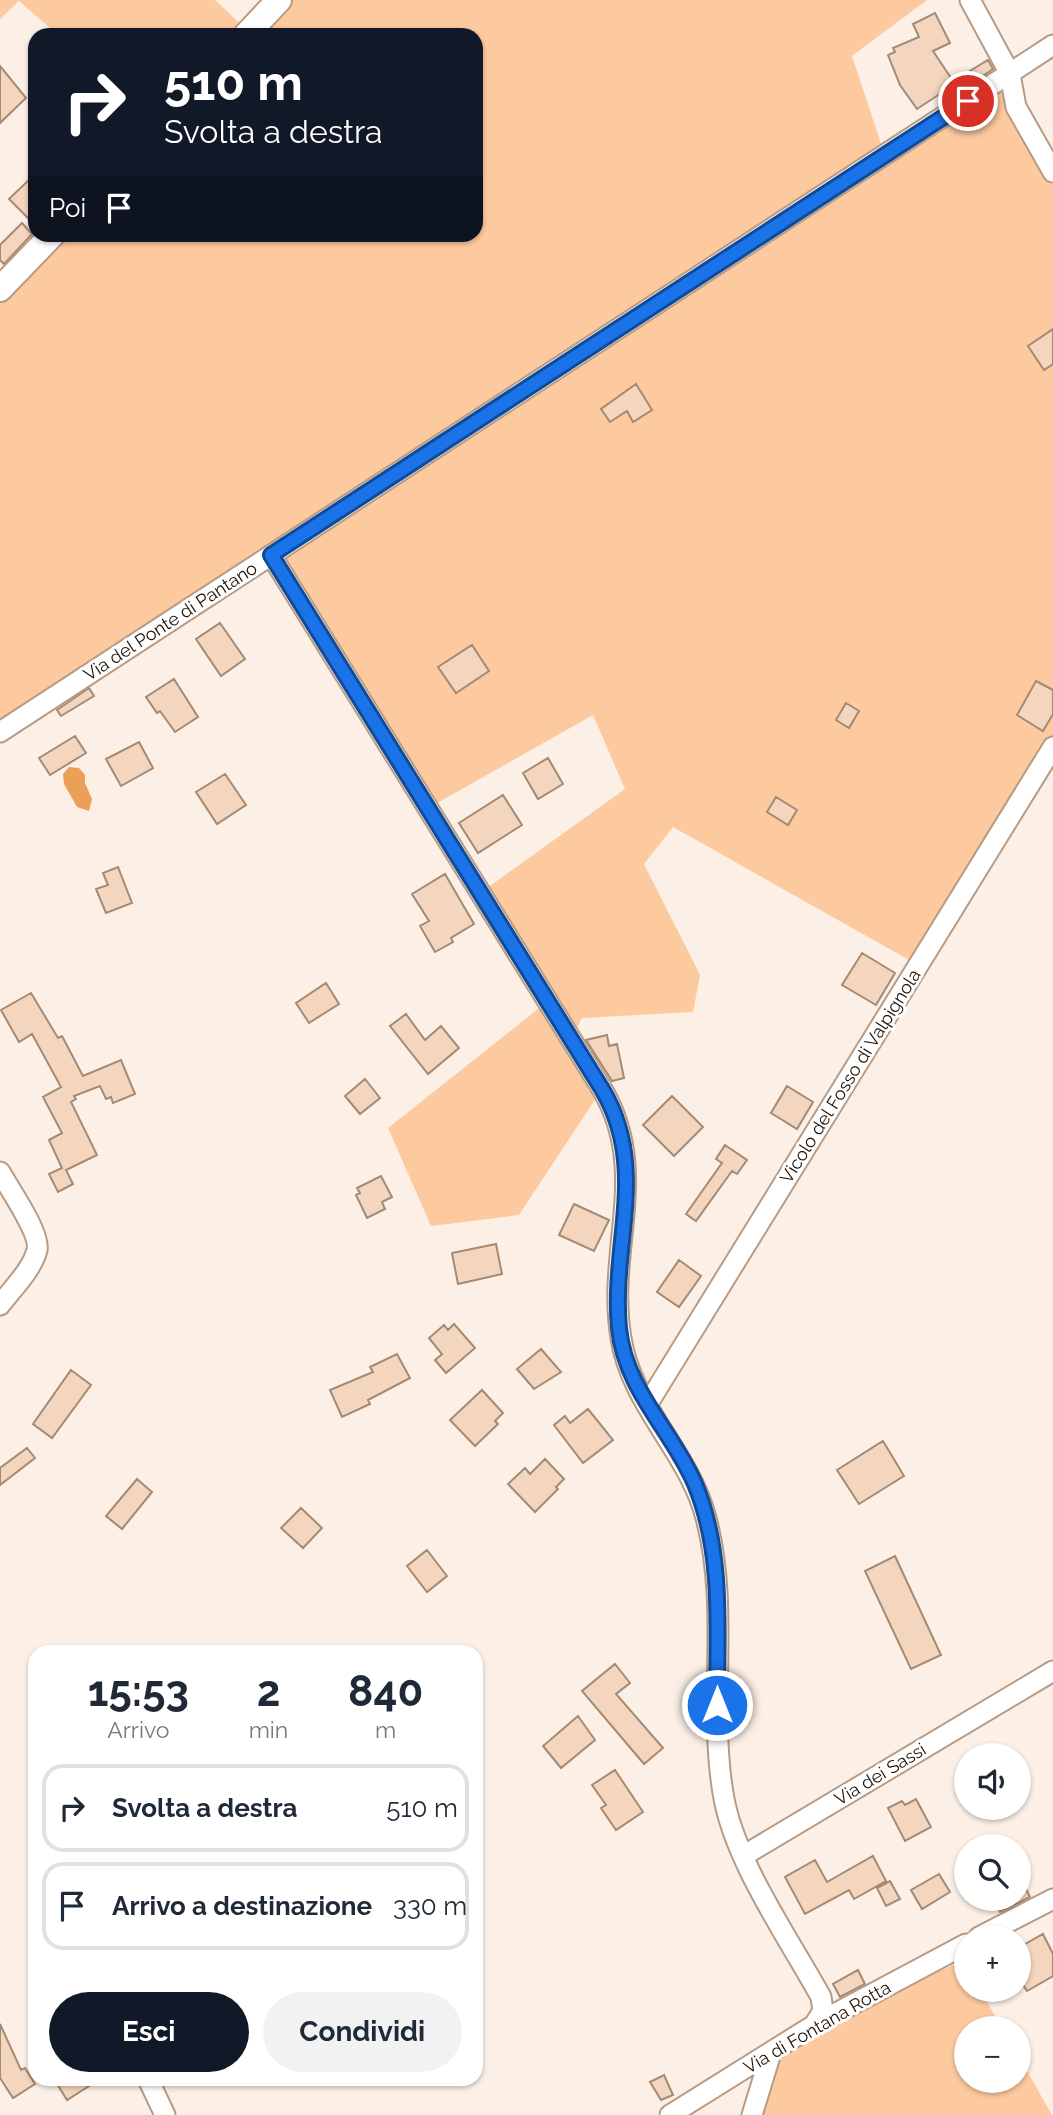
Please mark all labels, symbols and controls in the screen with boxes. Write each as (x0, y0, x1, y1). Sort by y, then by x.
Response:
text: 510 m (164, 54, 303, 111)
icon: right (49, 56, 140, 147)
pin (938, 71, 998, 131)
icon: arrive (949, 82, 987, 120)
text: Svolta a destra (164, 113, 383, 150)
icon: arrive (100, 189, 138, 227)
text: Poi (49, 193, 86, 223)
street label: Via del Ponte di Pantano (79, 557, 261, 685)
street label: Vicolo del Fosso di Valpignola (775, 965, 925, 1187)
text: 15:53 (88, 1667, 189, 1716)
text: 2 (257, 1667, 280, 1716)
text: 840 (348, 1667, 423, 1716)
position arrow (680, 1668, 754, 1742)
text: Arrivo (107, 1716, 169, 1743)
text: min (249, 1716, 288, 1743)
text: m (375, 1716, 396, 1743)
street label: Via dei Sassi (831, 1739, 929, 1809)
map controls (954, 1743, 1031, 2093)
button: sound (954, 1743, 1031, 1820)
icon: right (53, 1789, 91, 1827)
text: Svolta a destra (112, 1793, 298, 1823)
text: 510 m (386, 1793, 458, 1823)
button: search (954, 1834, 1031, 1911)
icon: arrive (53, 1887, 91, 1925)
text: Arrivo a destinazione (112, 1891, 372, 1921)
text: 330 m (393, 1891, 467, 1921)
button: + (954, 1925, 1031, 2002)
street label: Via di Fontana Rotta (740, 1976, 894, 2078)
button: Esci (49, 1992, 249, 2072)
button: Condividi (263, 1992, 462, 2072)
button: − (954, 2016, 1031, 2093)

